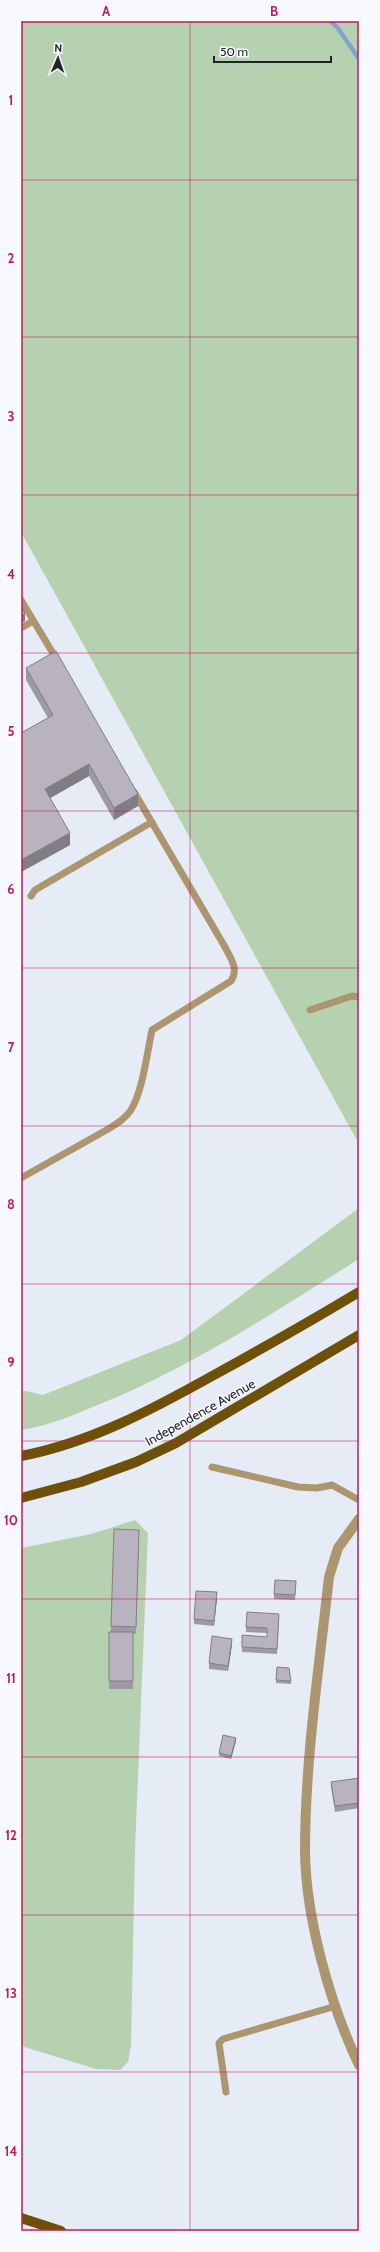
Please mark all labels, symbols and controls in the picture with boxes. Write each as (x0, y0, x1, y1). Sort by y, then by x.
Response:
text: A (102, 3, 111, 19)
text: B (270, 3, 278, 19)
north arrow (38, 38, 78, 78)
scale bar (214, 38, 331, 64)
text: N (54, 41, 62, 55)
text: 50 m (220, 44, 248, 59)
text: 1 (9, 92, 13, 108)
text: 2 (8, 250, 15, 266)
text: 3 (7, 408, 15, 424)
text: 4 (7, 566, 15, 582)
text: 5 (8, 723, 15, 739)
text: 6 (7, 881, 15, 897)
text: 7 (8, 1039, 15, 1055)
text: 8 (7, 1196, 15, 1212)
text: 9 (7, 1354, 15, 1370)
street label: Independence Avenue (142, 1375, 258, 1449)
text: 10 (4, 1512, 18, 1528)
text: 11 (6, 1670, 16, 1686)
text: 12 (5, 1827, 17, 1843)
text: 13 (5, 1985, 17, 2001)
text: 14 (5, 2143, 17, 2159)

